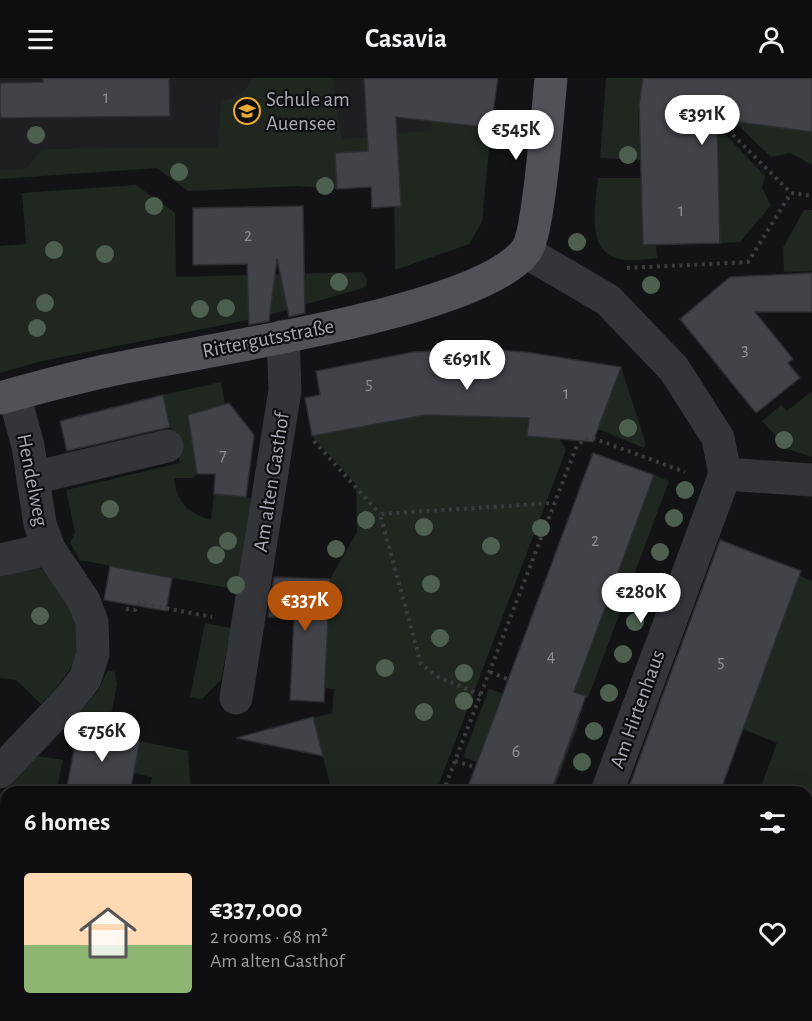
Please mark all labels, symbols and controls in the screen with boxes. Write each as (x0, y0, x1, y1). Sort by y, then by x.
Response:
icon: menu (24, 23, 57, 56)
icon: person (755, 23, 788, 56)
text: Casavia (365, 25, 447, 52)
house number: 1 (103, 89, 109, 107)
place label: Schule am Auensee (266, 89, 350, 134)
pin: €391K (660, 95, 744, 146)
school or university icon: Schule am Auensee (232, 96, 262, 126)
text: €391K (679, 104, 725, 124)
pin: €545K (474, 110, 558, 161)
text: €545K (492, 119, 540, 139)
house number: 1 (678, 202, 684, 220)
house number: 2 (244, 227, 252, 245)
street label: Rittergutsstraße (200, 315, 336, 362)
pin: €691K (425, 340, 509, 391)
house number: 3 (741, 341, 749, 359)
text: €691K (443, 349, 491, 369)
house number: 5 (365, 375, 373, 393)
house number: 1 (563, 385, 569, 403)
street label: Am alten Gasthof (250, 409, 293, 553)
street label: Hendelweg (13, 432, 52, 529)
house number: 7 (219, 447, 227, 465)
house number: 2 (591, 532, 599, 550)
pin: €280K (599, 573, 683, 624)
pin: €337K (263, 581, 347, 632)
text: €280K (616, 582, 666, 602)
text: €337K (282, 590, 328, 610)
street label: Am Hirtenhaus (606, 647, 669, 771)
house number: 4 (547, 648, 556, 666)
house number: 5 (717, 653, 725, 671)
pin: €756K (60, 712, 144, 763)
text: €756K (78, 721, 126, 741)
house number: 6 (512, 743, 520, 761)
icon: filters (756, 806, 789, 839)
text: 6 homes (24, 809, 110, 835)
text: €337,000 (210, 896, 302, 922)
icon: home (72, 897, 144, 969)
icon: heart (756, 917, 789, 950)
text: 2 rooms · 68 m² (210, 927, 328, 947)
text: Am alten Gasthof (210, 951, 344, 971)

